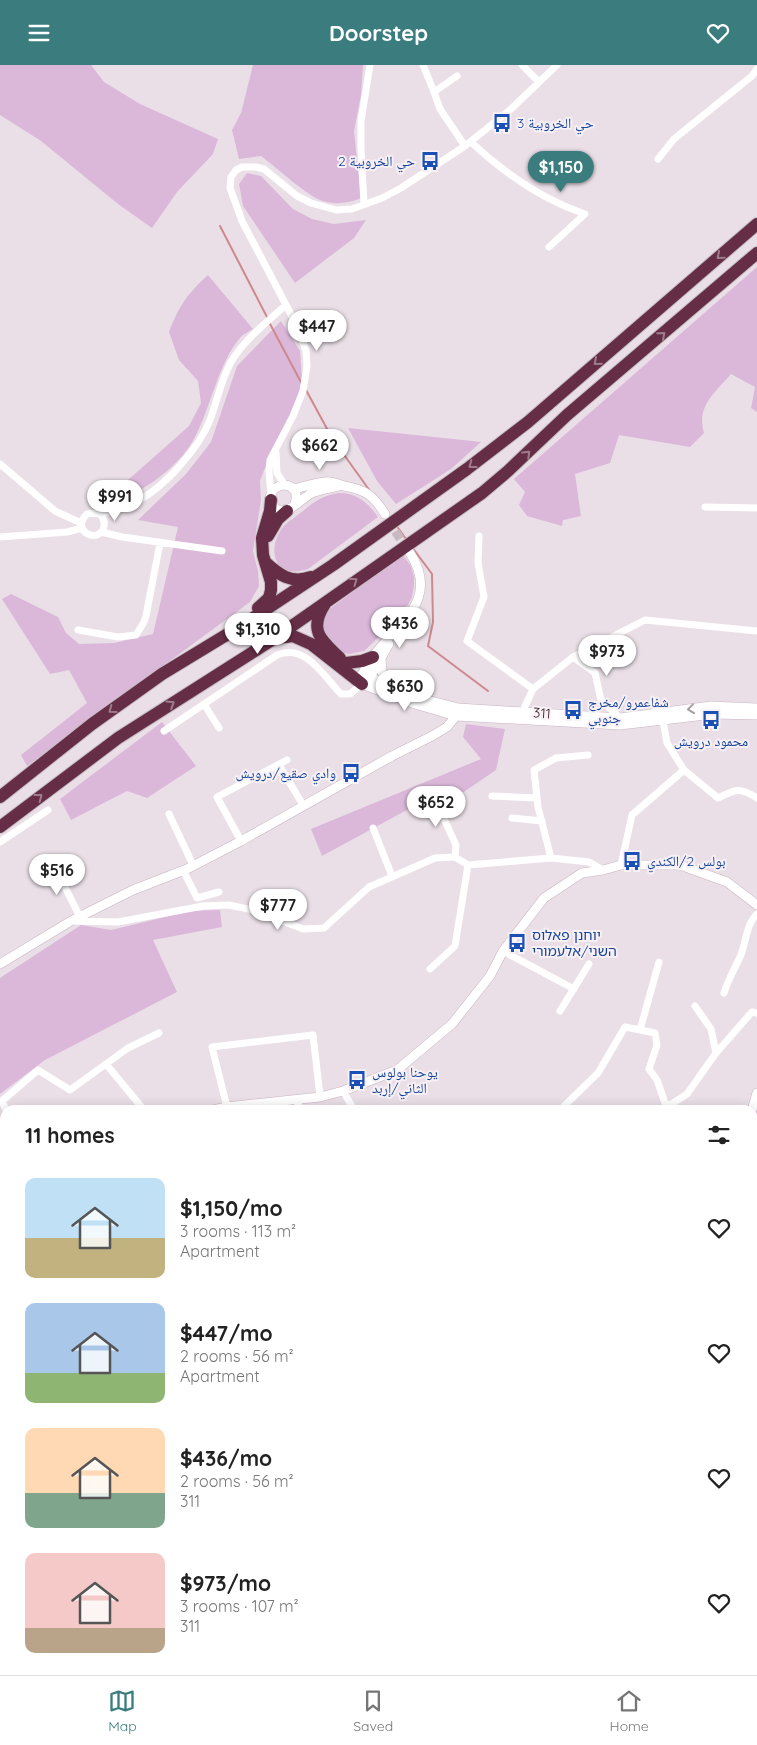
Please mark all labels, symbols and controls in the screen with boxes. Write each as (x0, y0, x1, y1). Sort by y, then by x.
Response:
icon: menu (25, 19, 53, 47)
text: Doorstep (329, 19, 428, 47)
icon: heart (704, 19, 732, 47)
bus stop icon: حي الخروبية 3 (491, 112, 513, 134)
place label: حي الخروبية 3 (517, 114, 594, 135)
bus stop icon: حي الخروبية 2 (419, 150, 441, 172)
pin: $1,150 (520, 151, 602, 193)
place label: حي الخروبية 2 (338, 152, 415, 173)
text: $1,150 (539, 157, 583, 177)
one-way arrow (717, 250, 726, 259)
pin: $447 (287, 309, 347, 352)
text: $447 (299, 316, 335, 336)
one-way arrow (656, 332, 665, 340)
one-way arrow (594, 357, 603, 366)
pin: $662 (290, 429, 350, 471)
text: $662 (302, 435, 338, 455)
one-way arrow (522, 451, 531, 460)
one-way arrow (469, 460, 478, 468)
pin: $991 (85, 479, 145, 522)
text: $991 (98, 486, 132, 506)
one-way arrow (348, 578, 358, 587)
pin: $436 (370, 607, 430, 649)
pin: $1,310 (217, 613, 299, 655)
text: $436 (382, 613, 418, 633)
text: $1,310 (236, 619, 280, 639)
pin: $973 (577, 635, 637, 677)
text: $973 (589, 641, 625, 661)
pin: $630 (375, 669, 435, 712)
text: $630 (387, 676, 423, 696)
place label: شفاعمرو/مخرج جنوبي (588, 693, 669, 730)
bus stop icon: شفاعمرو/مخرج جنوبي (562, 699, 584, 721)
one-way arrow (166, 700, 175, 710)
street label: 311 (533, 703, 551, 723)
one-way arrow (687, 703, 695, 714)
one-way arrow (108, 704, 118, 713)
bus stop icon: محمود درويش (700, 709, 722, 731)
place label: محمود درويش (674, 732, 748, 750)
bus stop icon: وادي صقيع/درويش (340, 762, 362, 784)
place label: وادي صقيع/درويش (236, 764, 336, 785)
pin: $652 (406, 785, 466, 828)
text: $652 (418, 792, 454, 812)
one-way arrow (33, 795, 42, 803)
bus stop icon: بولس 2/الكندي (621, 850, 643, 872)
place label: بولس 2/الكندي (647, 852, 726, 873)
pin: $516 (27, 853, 87, 896)
text: $516 (40, 860, 74, 880)
pin: $777 (248, 889, 308, 931)
text: $777 (260, 895, 296, 915)
place label: יוחנן פאלוס השני/אלעמורי (532, 926, 617, 960)
bus stop icon: יוחנן פאלוס השני/אלעמורי (506, 932, 528, 954)
place label: يوحنا بولوس الثاني/إربد (372, 1063, 438, 1100)
bus stop icon: يوحنا بولوس الثاني/إربد (346, 1069, 368, 1091)
icon: filters (705, 1121, 733, 1149)
text: 11 homes (25, 1122, 115, 1148)
text: $1,150/mo (180, 1195, 283, 1221)
icon: home (65, 1198, 125, 1258)
icon: heart (705, 1214, 733, 1242)
text: 3 rooms · 113 m² (180, 1221, 296, 1241)
text: Apartment (180, 1241, 260, 1261)
text: $447/mo (180, 1320, 273, 1346)
icon: home (65, 1323, 125, 1383)
icon: heart (705, 1339, 733, 1367)
text: 2 rooms · 56 m² (180, 1346, 294, 1366)
text: Apartment (180, 1366, 260, 1386)
text: $436/mo (180, 1445, 272, 1471)
icon: home (65, 1448, 125, 1508)
icon: heart (705, 1464, 733, 1492)
text: 2 rooms · 56 m² (180, 1471, 294, 1491)
text: 311 (180, 1491, 200, 1511)
text: $973/mo (180, 1570, 271, 1596)
icon: home (65, 1573, 125, 1633)
icon: heart (705, 1589, 733, 1617)
text: 3 rooms · 107 m² (180, 1596, 299, 1616)
text: 311 (180, 1616, 200, 1636)
tab: Map (108, 1687, 137, 1735)
tab: Saved (353, 1687, 393, 1735)
tab: Home (610, 1687, 649, 1735)

